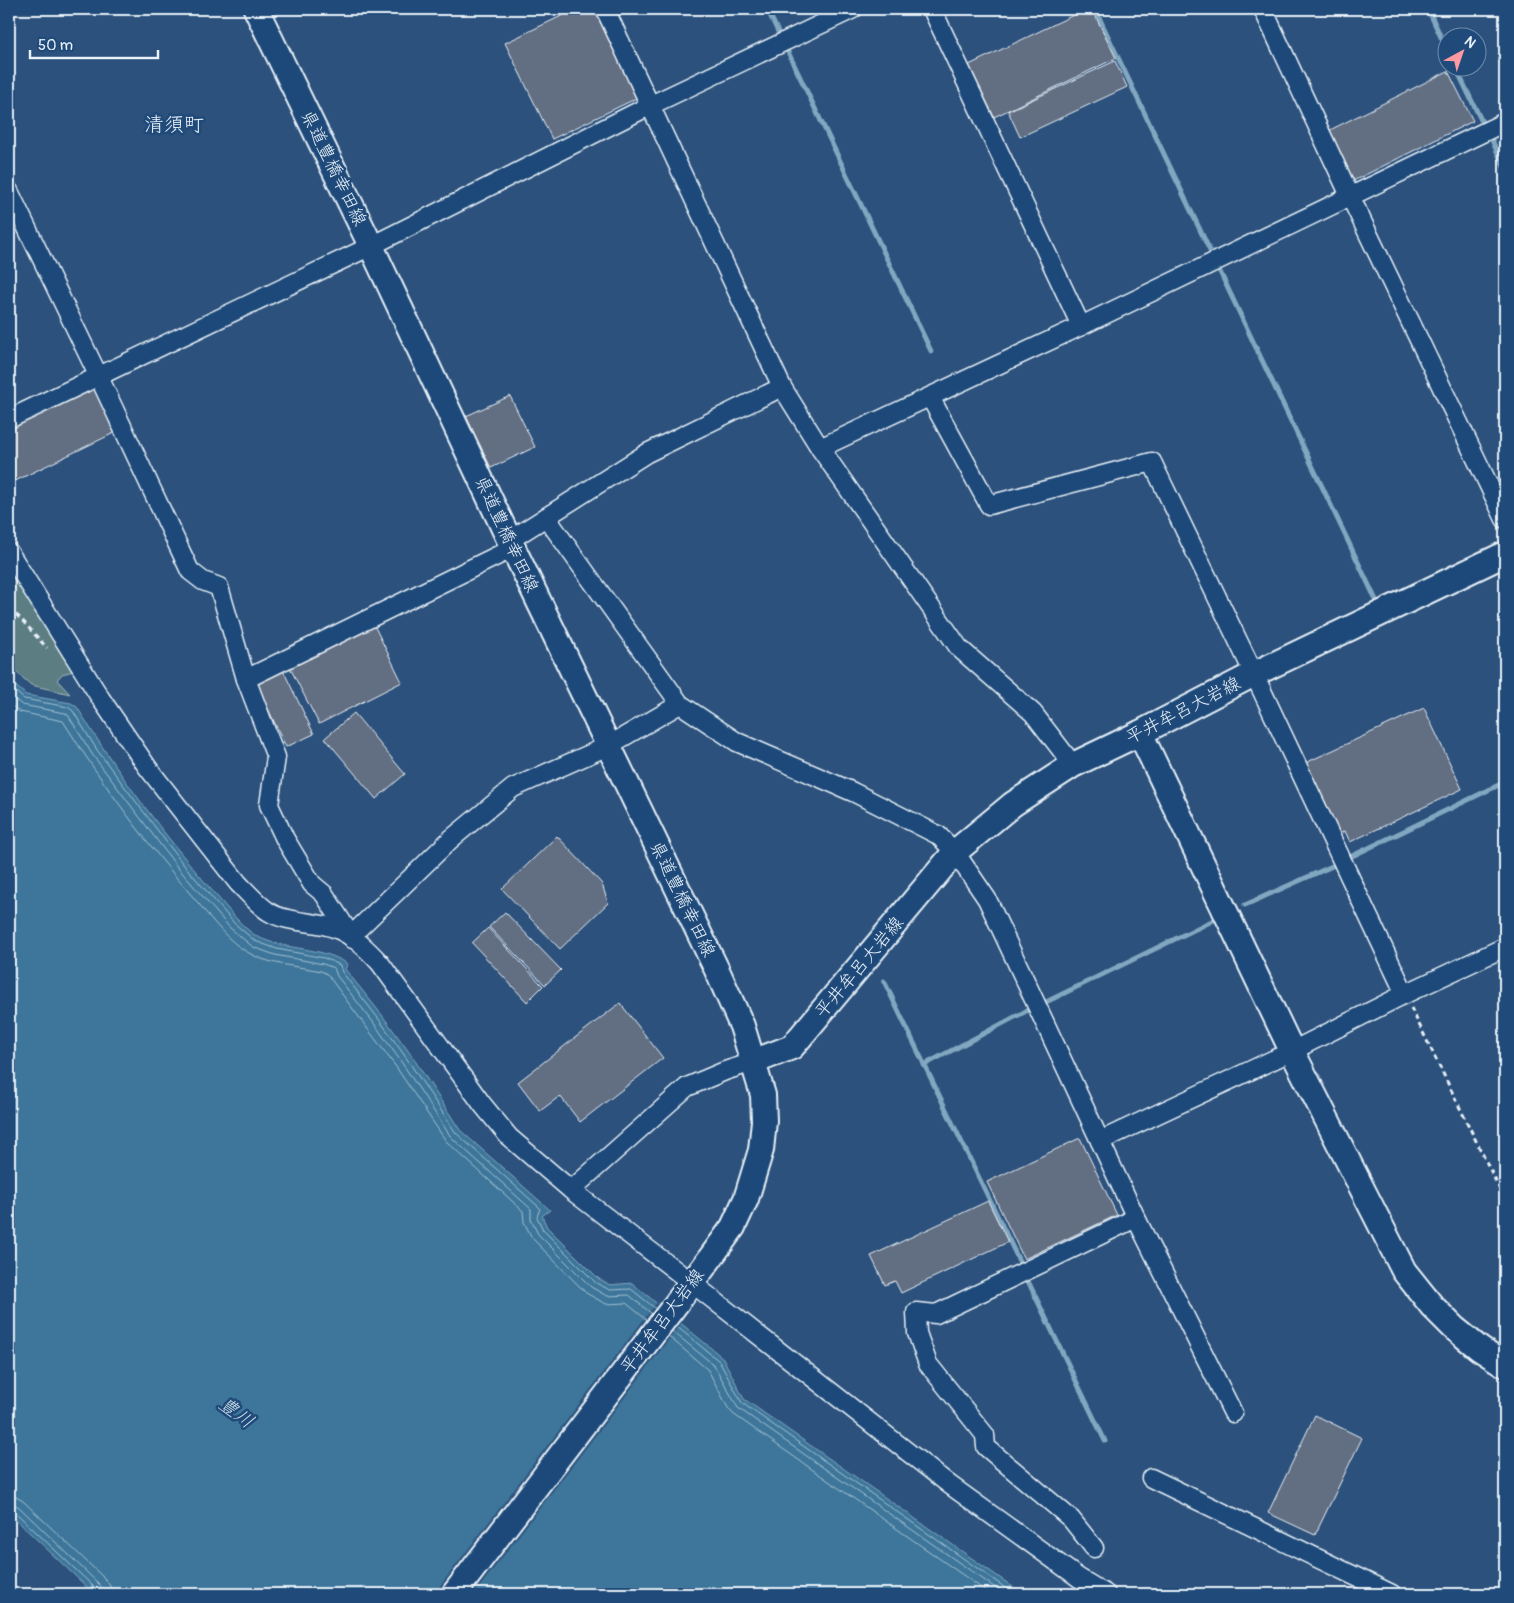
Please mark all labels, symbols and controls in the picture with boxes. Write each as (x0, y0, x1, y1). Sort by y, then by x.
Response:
scale bar (30, 28, 158, 60)
north arrow (1436, 28, 1486, 78)
text: N (1461, 33, 1479, 52)
text: 50 m (38, 36, 73, 55)
street label: 県道豊橋幸田線 (296, 107, 372, 230)
district label: 清須町 (144, 112, 204, 137)
street label: 県道豊橋幸田線 (469, 472, 544, 596)
street label: 平井牟呂大岩線 (1122, 672, 1245, 749)
street label: 県道豊橋幸田線 (645, 838, 721, 961)
street label: 平井牟呂大岩線 (810, 912, 909, 1023)
street label: 平井牟呂大岩線 (615, 1264, 709, 1379)
water label: 豊川 (214, 1392, 259, 1434)

